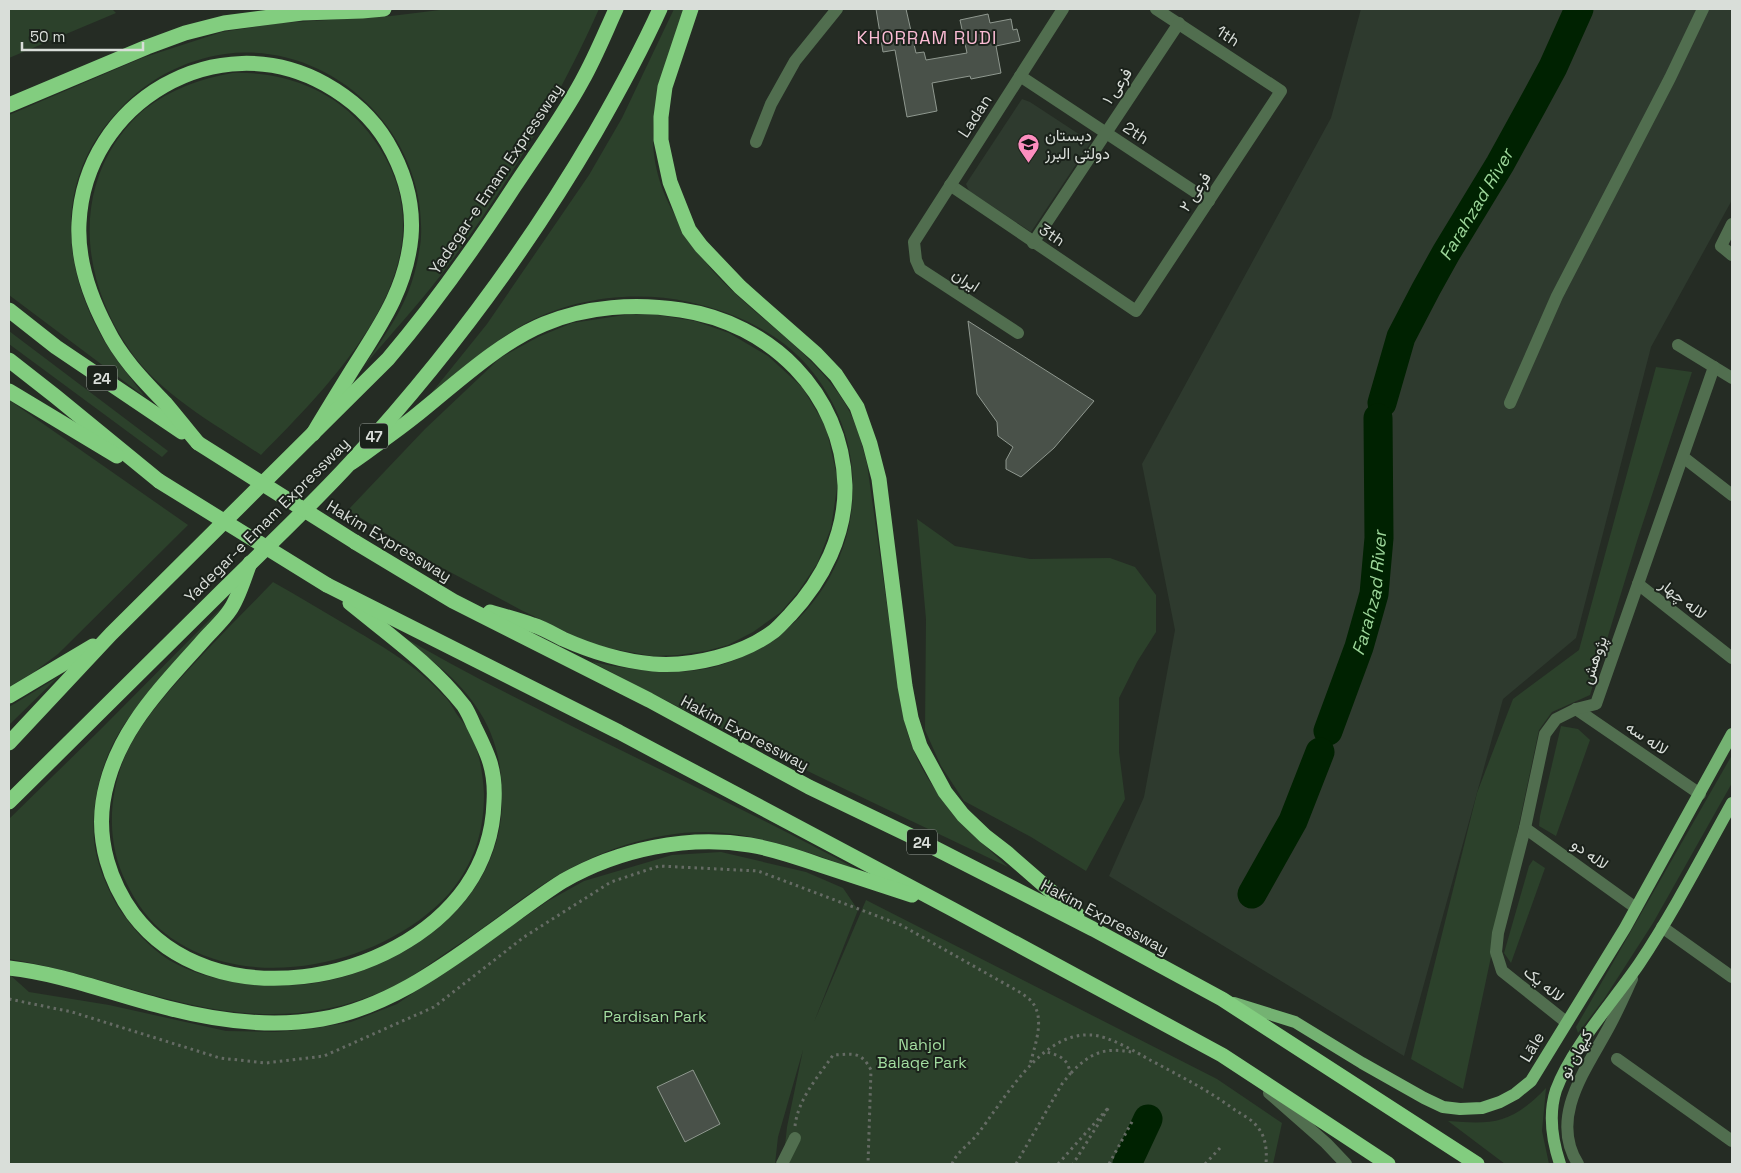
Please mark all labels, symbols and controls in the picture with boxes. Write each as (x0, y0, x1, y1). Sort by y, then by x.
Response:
scale bar (22, 20, 144, 52)
street label: 1th (1212, 21, 1244, 51)
district label: KHORRAM RUDI (857, 26, 997, 49)
text: 50 m (30, 27, 65, 46)
street label: فرعی ۱ (1097, 64, 1137, 108)
street label: Yadegar-e Emam Expressway (424, 80, 568, 278)
street label: Ladan (953, 91, 997, 141)
street label: 2th (1119, 117, 1153, 149)
place label: دبستان دولتی البرز (1044, 125, 1110, 164)
school or university icon: دبستان دولتی البرز (1017, 132, 1041, 163)
water label: Farahzad River (1433, 143, 1519, 264)
street label: فرعی ۲ (1174, 168, 1216, 216)
street label: 3th (1035, 219, 1069, 251)
street label: ایران (948, 263, 984, 297)
road number: 24 (87, 366, 117, 390)
road number: 47 (360, 424, 388, 448)
street label: Yadegar-e Emam Expressway (180, 433, 354, 607)
street label: Hakim Expressway (323, 495, 455, 587)
water label: Farahzad River (1346, 528, 1391, 658)
street label: لاله چهار (1654, 573, 1711, 625)
street label: پژوهش (1576, 633, 1613, 687)
street label: Hakim Expressway (677, 690, 813, 776)
street label: لاله سه (1622, 716, 1672, 760)
road number: 24 (907, 830, 937, 854)
street label: لاله دو (1567, 833, 1613, 875)
street label: Hakim Expressway (1037, 874, 1173, 960)
street label: لاله یک (1519, 961, 1569, 1007)
park label: Pardisan Park (603, 1006, 707, 1027)
street label: کیهان نو (1554, 1026, 1598, 1082)
street label: Lāle (1515, 1028, 1549, 1066)
park label: Nahjol Balaqe Park (877, 1034, 967, 1073)

